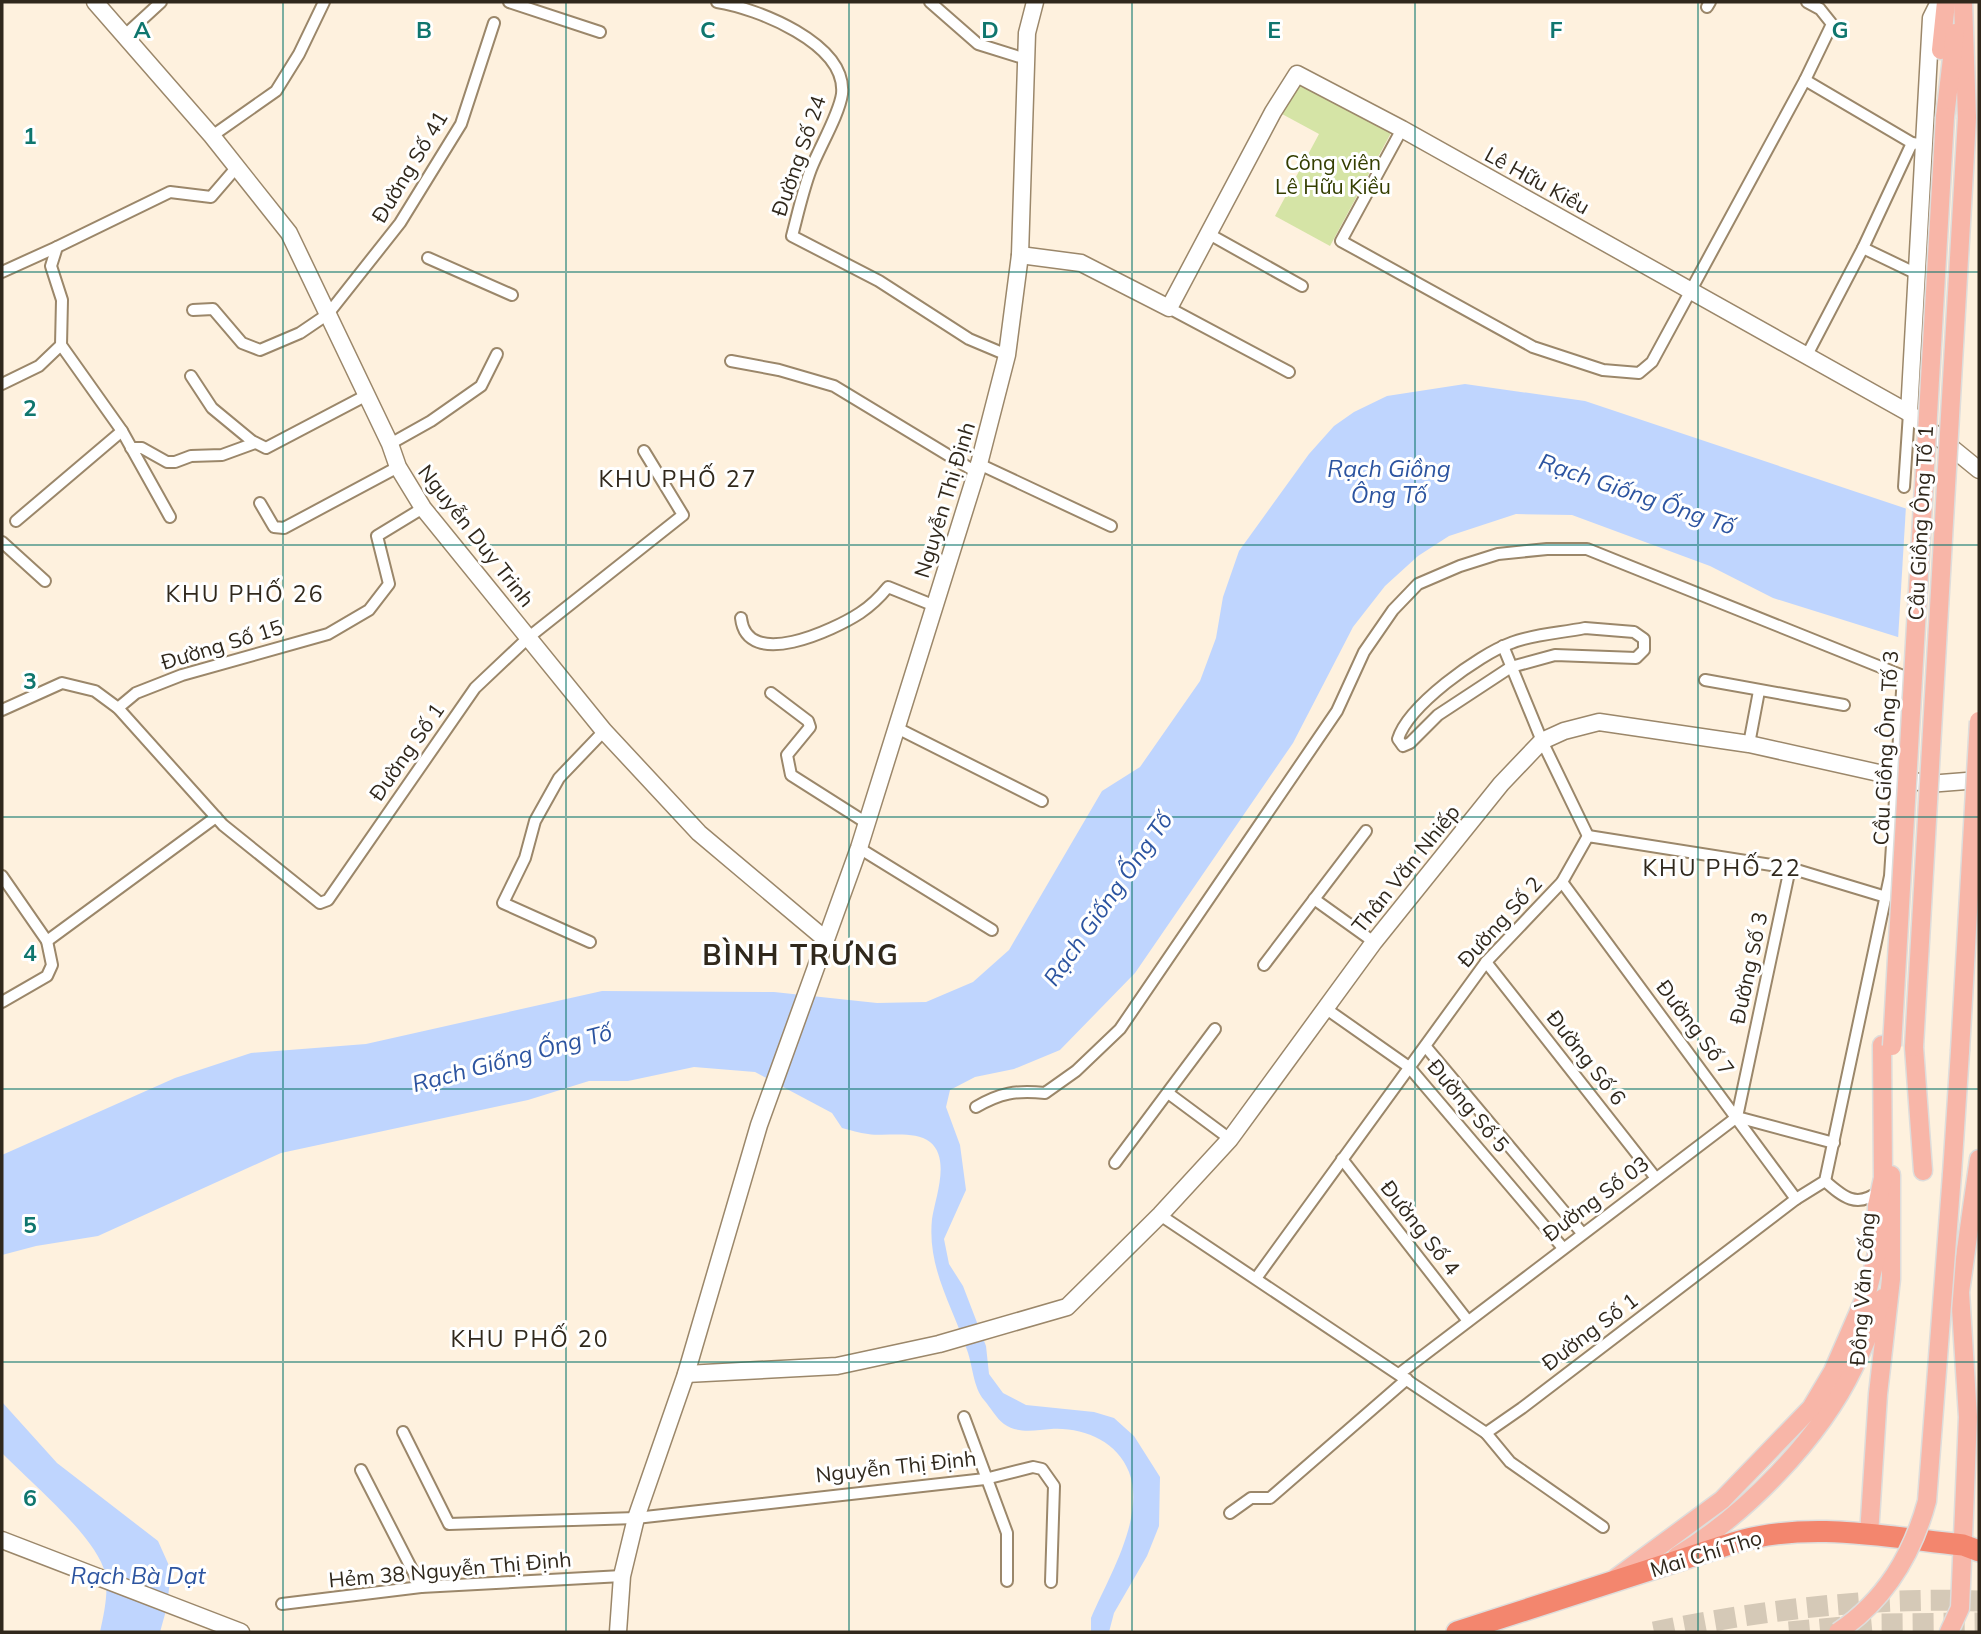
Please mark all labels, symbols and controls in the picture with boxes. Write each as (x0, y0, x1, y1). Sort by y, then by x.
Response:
text: A (133, 15, 151, 44)
text: B (416, 15, 432, 44)
text: C (700, 15, 716, 44)
text: D (981, 15, 999, 44)
text: E (1267, 15, 1281, 44)
text: F (1549, 15, 1563, 44)
text: G (1831, 15, 1849, 44)
street label: Đường Số 24 (765, 91, 831, 219)
street label: Đường Số 41 (366, 106, 453, 227)
text: 1 (23, 121, 37, 150)
street label: Lê Hữu Kiều (1480, 141, 1594, 220)
park label: Công viên Lê Hữu Kiều (1275, 149, 1391, 199)
text: 2 (23, 393, 37, 422)
street label: Nguyễn Thị Định (908, 419, 980, 581)
street label: Cầu Giồng Ông Tố 1 (1902, 425, 1938, 621)
water label: Rạch Giống Ống Tố (1535, 445, 1740, 541)
water label: Rạch Giồng Ông Tố (1327, 454, 1451, 509)
street label: Nguyễn Duy Trinh (413, 459, 540, 612)
district label: KHU PHỐ 27 (599, 463, 757, 493)
district label: KHU PHỐ 26 (166, 578, 324, 608)
street label: Đường Số 15 (158, 613, 286, 675)
street label: Cầu Giồng Ông Tố 3 (1867, 650, 1903, 846)
text: 3 (23, 666, 37, 695)
street label: Đường Số 1 (363, 698, 449, 805)
street label: Thân Văn Nhiếp (1346, 799, 1465, 938)
water label: Rạch Giống Ống Tố (1036, 805, 1179, 991)
district label: KHU PHỐ 22 (1643, 852, 1801, 882)
street label: Đường Số 2 (1452, 870, 1547, 972)
street label: Đường Số 3 (1724, 910, 1773, 1026)
district label: BÌNH TRƯNG (702, 937, 900, 972)
text: 4 (23, 938, 37, 967)
street label: Đường Số 7 (1651, 974, 1740, 1081)
street label: Đường Số 6 (1542, 1005, 1632, 1110)
water label: Rạch Giống Ống Tố (408, 1016, 616, 1098)
street label: Đường Số 5 (1422, 1054, 1515, 1157)
street label: Đường Số 03 (1537, 1150, 1654, 1246)
street label: Đường Số 4 (1376, 1175, 1466, 1280)
text: 5 (23, 1210, 37, 1239)
street label: Đồng Văn Cống (1844, 1211, 1880, 1367)
street label: Đường Số 1 (1536, 1287, 1643, 1376)
district label: KHU PHỐ 20 (451, 1323, 609, 1353)
street label: Nguyễn Thị Định (814, 1445, 978, 1487)
text: 6 (23, 1483, 37, 1512)
street label: Mai Chí Thọ (1647, 1524, 1765, 1582)
street label: Hẻm 38 Nguyễn Thị Định (327, 1545, 572, 1593)
water label: Rạch Bà Dạt (70, 1561, 206, 1590)

